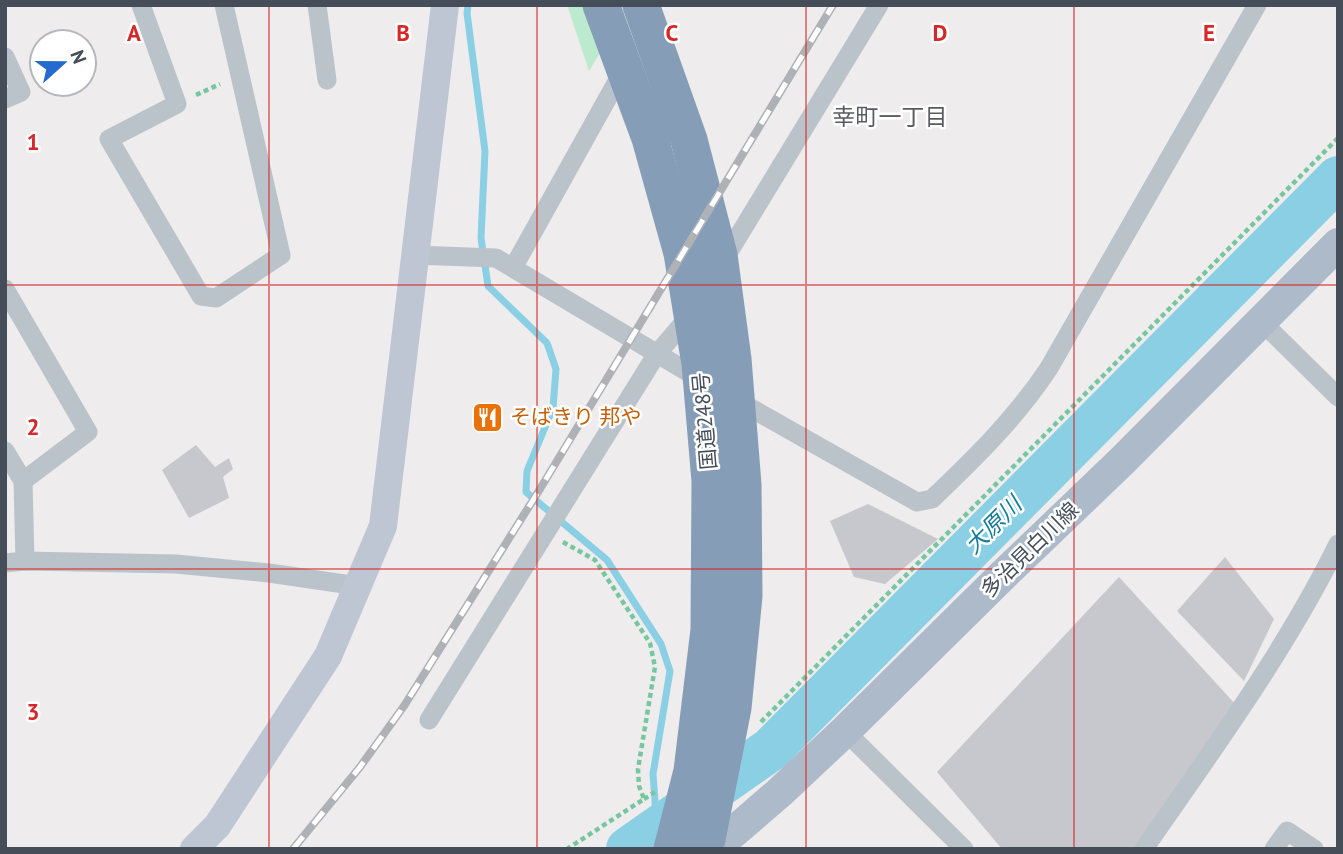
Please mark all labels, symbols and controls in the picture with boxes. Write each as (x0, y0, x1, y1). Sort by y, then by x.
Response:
text: A (127, 18, 141, 47)
text: B (396, 18, 410, 47)
text: C (666, 18, 679, 47)
text: D (933, 18, 947, 47)
text: E (1203, 18, 1215, 47)
north arrow (28, 28, 98, 98)
text: N (65, 47, 92, 67)
district label: 幸町一丁目 (833, 102, 948, 131)
text: 1 (26, 127, 40, 156)
street label: 国道248号 (687, 371, 722, 471)
restaurant icon: そばきり 邦や (470, 400, 504, 434)
place label: そばきり 邦や (510, 403, 642, 430)
text: 2 (26, 412, 40, 441)
water label: 大原川 (958, 488, 1029, 559)
street label: 多治見白川線 (975, 496, 1084, 603)
text: 3 (26, 697, 40, 726)

